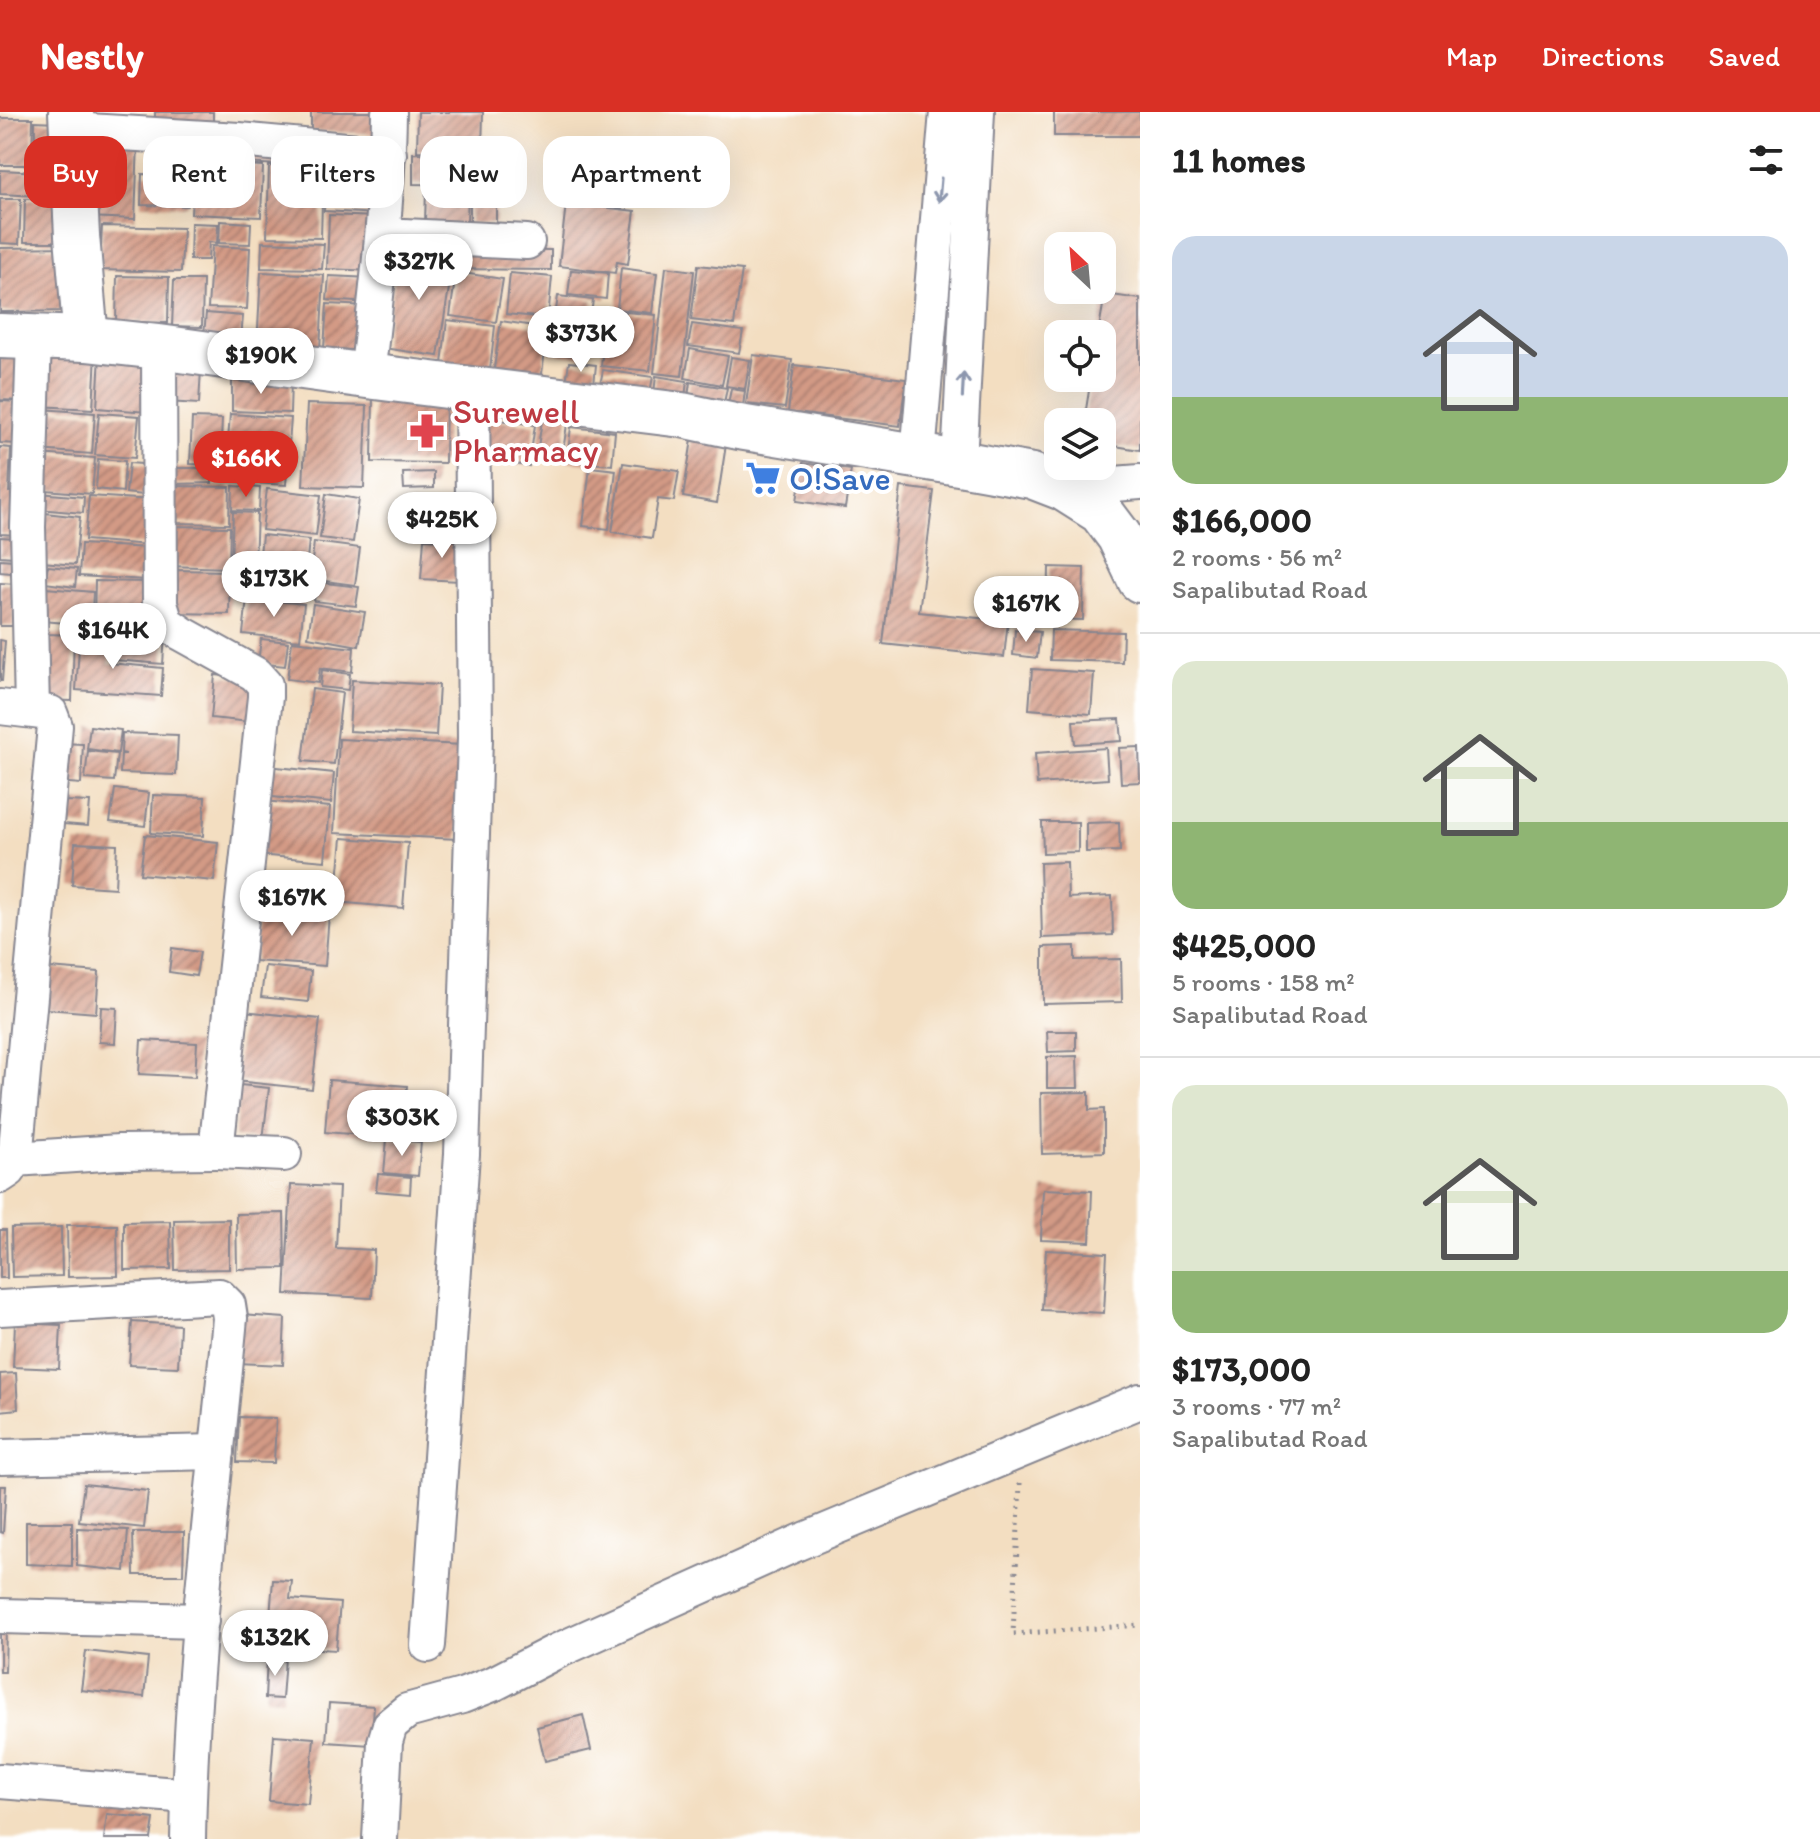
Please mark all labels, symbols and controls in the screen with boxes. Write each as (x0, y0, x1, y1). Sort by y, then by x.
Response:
text: Nestly (40, 33, 143, 79)
text: Map (1446, 39, 1497, 73)
text: Directions (1541, 39, 1665, 73)
text: Saved (1709, 39, 1780, 73)
chip: Buy (24, 136, 127, 208)
chip: Rent (143, 136, 255, 208)
chip: Filters (271, 136, 404, 208)
chip: New (420, 136, 527, 208)
chip: Apartment (543, 136, 730, 208)
icon: filters (1744, 138, 1788, 182)
text: 11 homes (1172, 140, 1306, 181)
one-way arrow (933, 176, 948, 203)
north arrow (1044, 232, 1116, 304)
map controls (1044, 232, 1116, 480)
pin: $327K (363, 234, 475, 302)
text: $327K (384, 244, 454, 276)
icon: home (1408, 288, 1552, 432)
pin: $373K (525, 306, 637, 374)
text: $373K (545, 316, 617, 348)
button: locate (1044, 320, 1116, 392)
pin: $190K (205, 328, 317, 396)
text: $190K (225, 338, 297, 370)
one-way arrow (956, 372, 971, 399)
place label: Surewell Pharmacy (453, 391, 599, 471)
button: layers (1044, 408, 1116, 480)
pharmacy icon: Surewell Pharmacy (408, 412, 446, 450)
pin: $166K (190, 431, 302, 499)
text: $166K (211, 441, 281, 473)
place label: O!Save (789, 458, 891, 499)
supermarket icon: O!Save (744, 459, 782, 497)
pin: $425K (386, 492, 498, 560)
text: $166,000 (1172, 500, 1312, 541)
text: $425K (406, 502, 478, 534)
text: 2 rooms · 56 m² (1172, 541, 1342, 573)
pin: $173K (218, 551, 330, 619)
text: $173K (240, 561, 308, 593)
text: Sapalibutad Road (1172, 573, 1368, 605)
pin: $167K (970, 576, 1082, 644)
text: $167K (992, 586, 1060, 618)
pin: $164K (57, 603, 169, 671)
text: $164K (77, 613, 149, 645)
icon: home (1408, 713, 1552, 857)
pin: $167K (236, 870, 348, 938)
text: $167K (258, 880, 326, 912)
text: $425,000 (1172, 925, 1316, 966)
text: 5 rooms · 158 m² (1172, 966, 1355, 998)
text: Sapalibutad Road (1172, 998, 1368, 1030)
pin: $303K (346, 1090, 458, 1158)
text: $303K (365, 1100, 439, 1132)
icon: home (1408, 1137, 1552, 1281)
text: $173,000 (1172, 1349, 1311, 1390)
text: 3 rooms · 77 m² (1172, 1390, 1341, 1422)
text: Sapalibutad Road (1172, 1422, 1368, 1454)
pin: $132K (219, 1610, 331, 1678)
text: $132K (240, 1620, 310, 1652)

